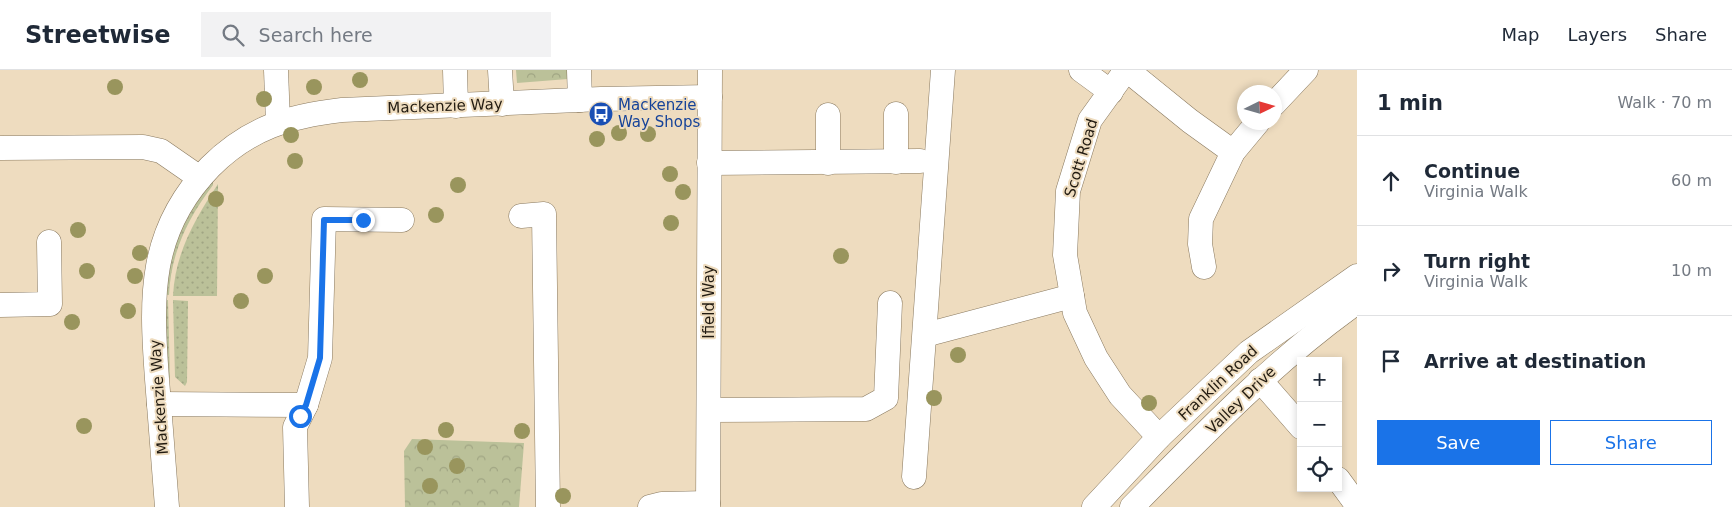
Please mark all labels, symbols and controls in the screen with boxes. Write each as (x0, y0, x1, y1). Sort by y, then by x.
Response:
search box (201, 12, 551, 57)
text: Streetwise (25, 21, 171, 49)
icon: search (219, 21, 247, 49)
text: Search here (259, 24, 373, 46)
text: Map (1501, 24, 1539, 45)
text: Layers (1567, 24, 1627, 45)
text: Share (1655, 24, 1707, 45)
north arrow (1237, 85, 1282, 130)
text: 1 min (1377, 91, 1443, 115)
text: Walk · 70 m (1617, 93, 1712, 112)
street label: Mackenzie Way (387, 95, 503, 117)
place label: Mackenzie Way Shops (618, 96, 700, 131)
bus stop icon: Mackenzie Way Shops (588, 101, 614, 127)
street label: Scott Road (1061, 117, 1101, 199)
text: Continue (1424, 160, 1520, 182)
icon: ahead (1377, 167, 1405, 195)
text: 60 m (1671, 171, 1712, 190)
text: Virginia Walk (1424, 182, 1528, 201)
route end (352, 209, 375, 232)
text: Turn right (1424, 250, 1530, 272)
icon: right (1377, 257, 1405, 285)
text: 10 m (1671, 261, 1712, 280)
street label: Ifield Way (700, 265, 718, 339)
text: Virginia Walk (1424, 272, 1528, 291)
street label: Mackenzie Way (146, 339, 172, 455)
street label: Franklin Road (1175, 342, 1261, 424)
icon: arrive (1377, 347, 1405, 375)
text: Arrive at destination (1424, 350, 1646, 372)
map controls (1297, 357, 1342, 492)
button: + (1297, 357, 1342, 402)
street label: Valley Drive (1203, 362, 1279, 438)
button: − (1297, 402, 1342, 447)
route start (289, 405, 312, 428)
button: Save (1377, 420, 1540, 465)
button: Share (1550, 420, 1712, 465)
button: locate (1297, 447, 1342, 492)

